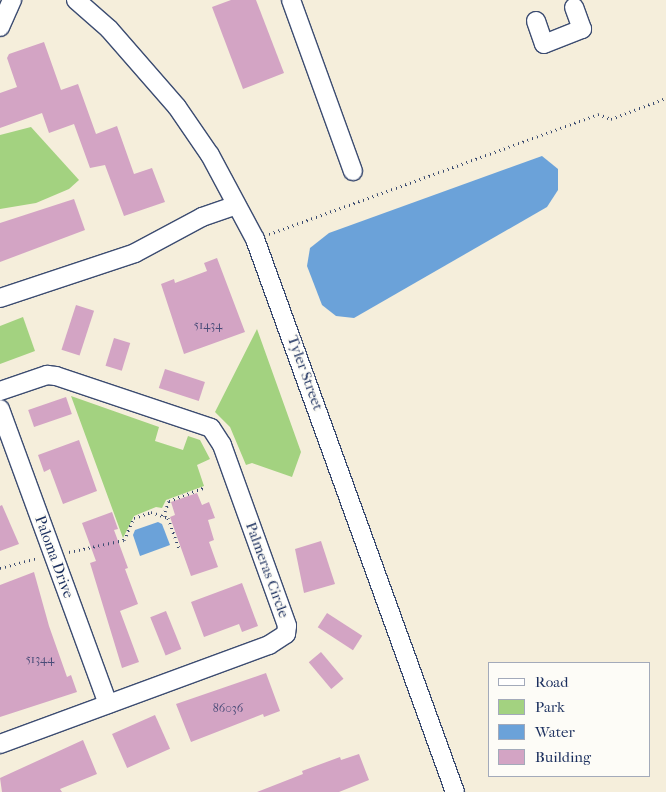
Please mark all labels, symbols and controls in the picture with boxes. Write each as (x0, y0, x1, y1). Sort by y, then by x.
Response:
house number: 51434 (194, 319, 222, 333)
street label: Tyler Street (283, 333, 327, 413)
street label: Paloma Drive (31, 513, 77, 601)
street label: Palmeras Circle (241, 520, 293, 620)
house number: 51344 (26, 653, 54, 667)
legend (488, 662, 651, 777)
text: Road (535, 673, 568, 691)
text: Park (535, 698, 565, 716)
house number: 86036 (213, 702, 243, 716)
text: Water (535, 723, 575, 741)
text: Building (535, 748, 591, 766)

